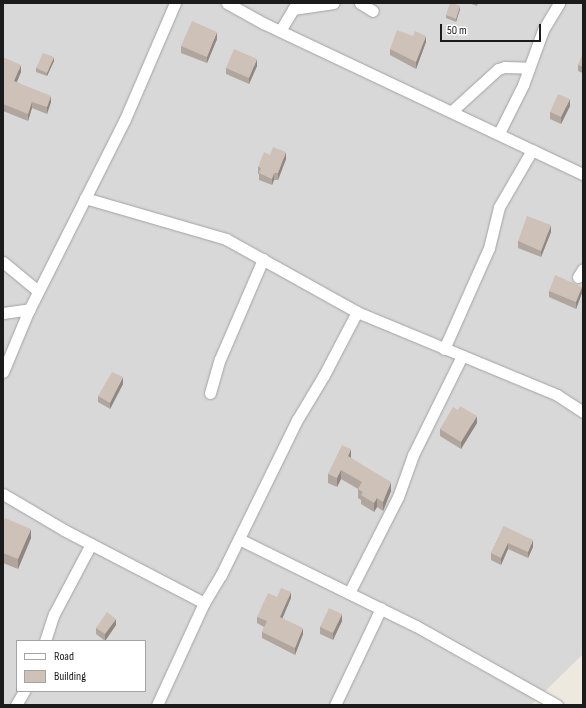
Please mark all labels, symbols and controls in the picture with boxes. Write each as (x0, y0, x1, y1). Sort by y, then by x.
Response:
scale bar (442, 16, 543, 42)
text: 50 m (447, 23, 467, 38)
legend (16, 640, 146, 692)
text: Road (54, 649, 74, 664)
text: Building (54, 669, 86, 684)

